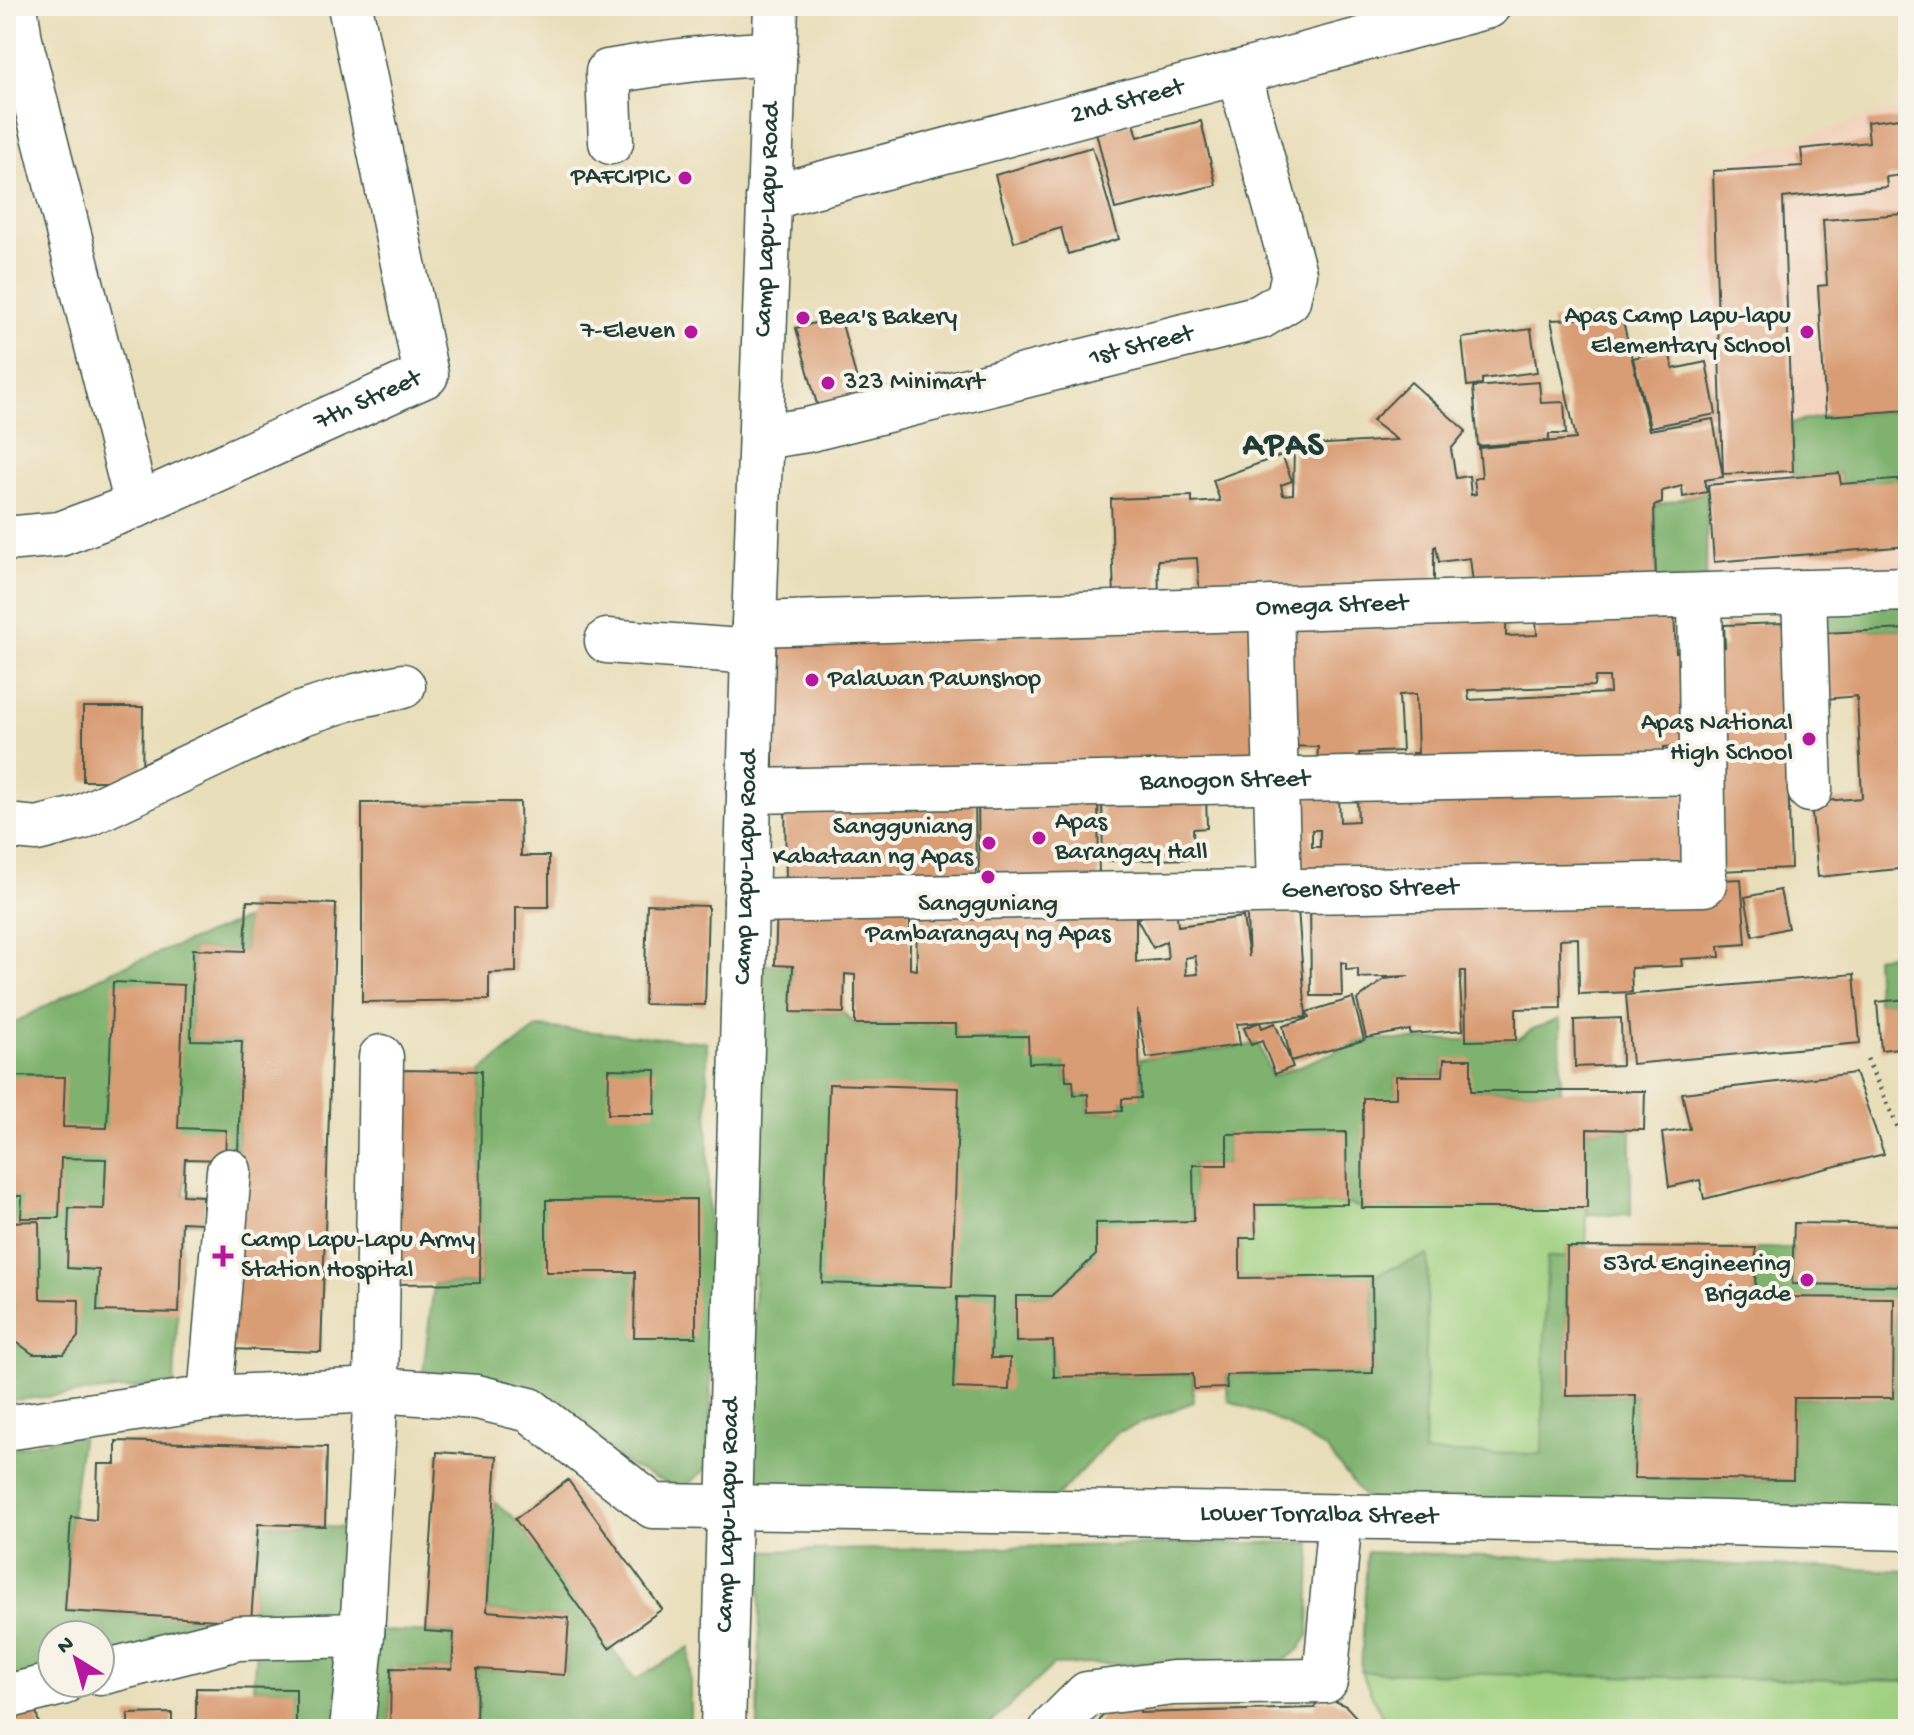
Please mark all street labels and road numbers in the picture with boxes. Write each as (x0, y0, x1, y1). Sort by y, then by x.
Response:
street label: 2nd Street (1067, 72, 1190, 132)
street label: Camp Lapu-Lapu Road (749, 100, 788, 338)
street label: 1st Street (1085, 318, 1199, 375)
street label: 7th Street (309, 363, 429, 439)
street label: Omega Street (1255, 589, 1411, 624)
street label: Camp Lapu-Lapu Road (728, 748, 766, 985)
street label: Banogon Street (1139, 764, 1312, 799)
street label: Generoso Street (1281, 873, 1461, 907)
street label: Camp Lapu-Lapu Road (710, 1395, 748, 1633)
street label: Lower Torralba Street (1200, 1499, 1440, 1533)

